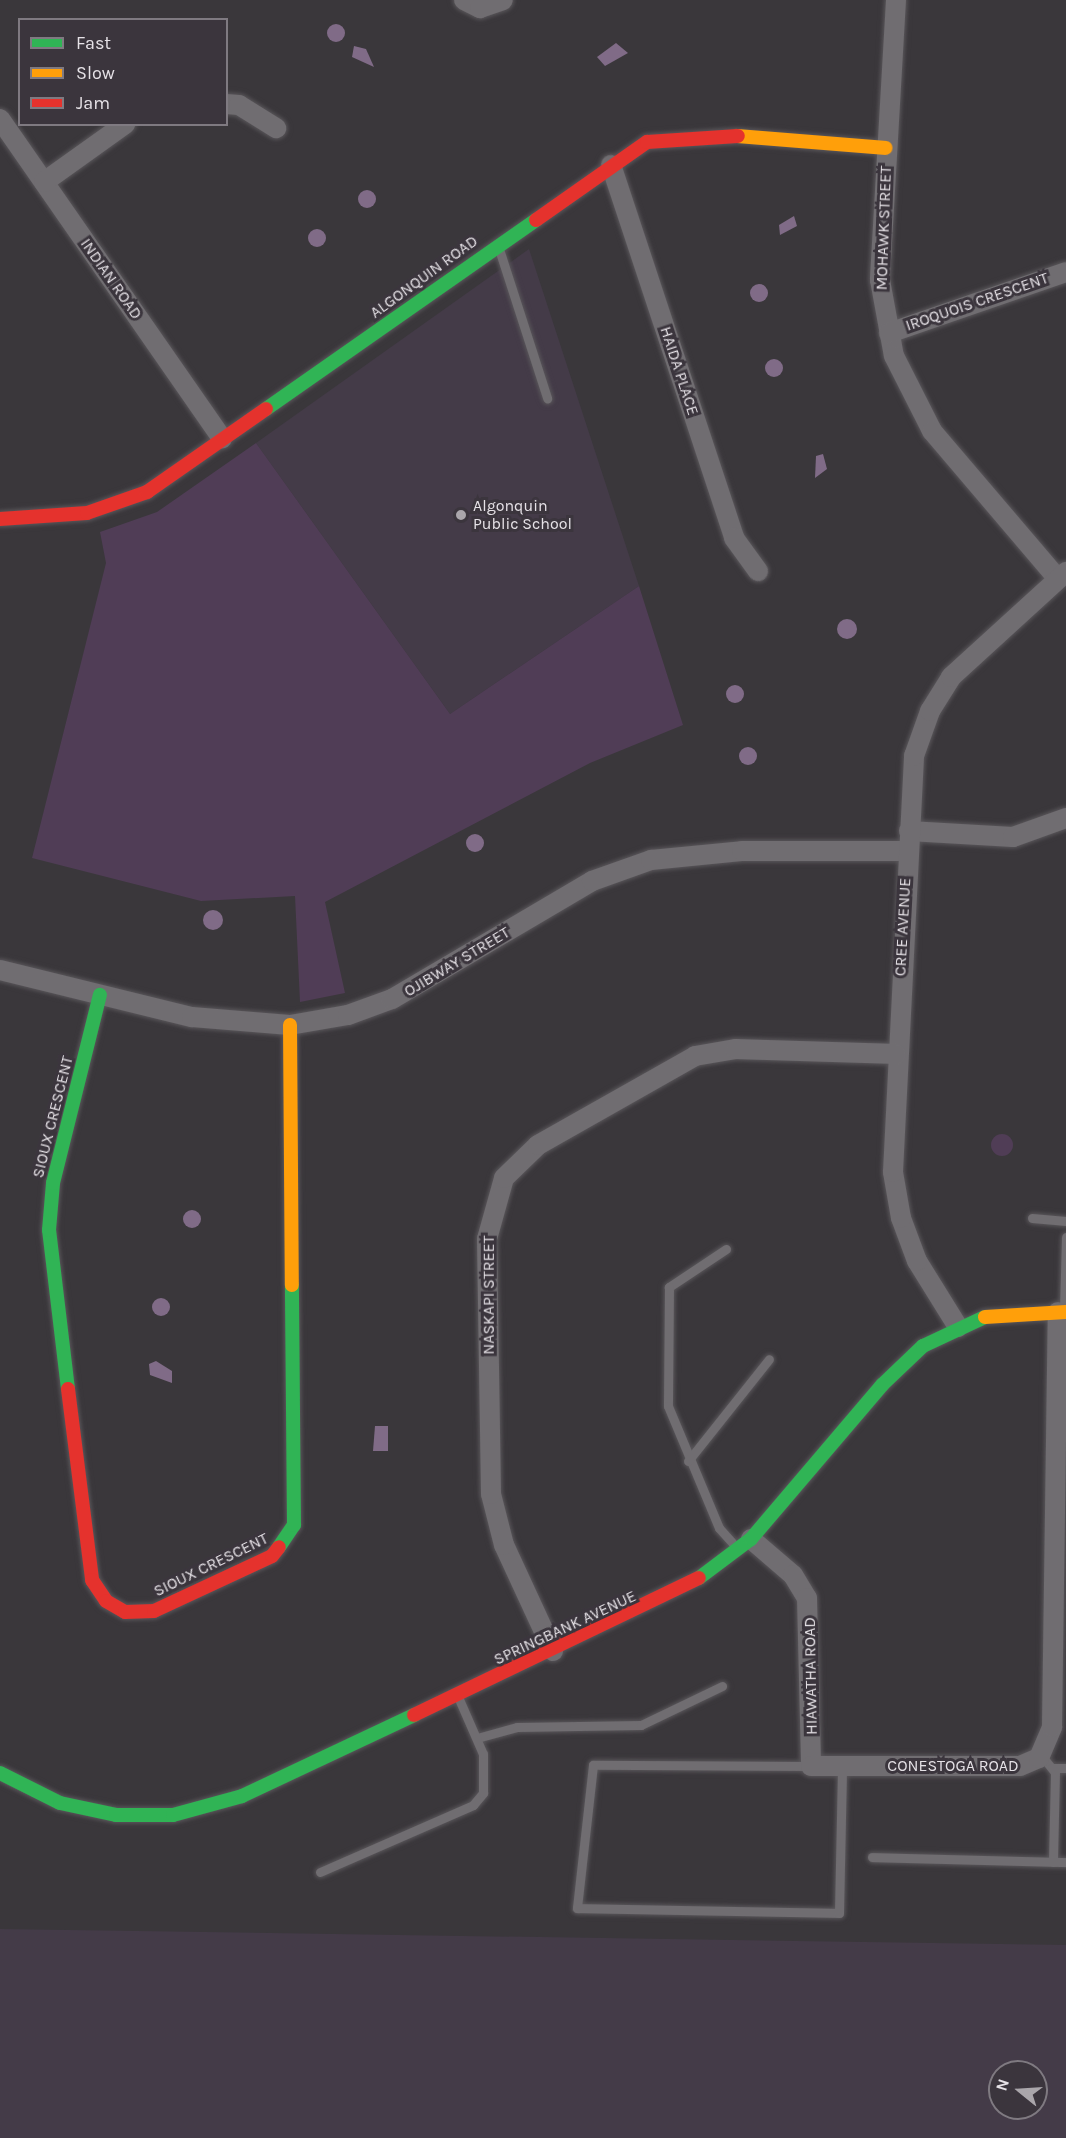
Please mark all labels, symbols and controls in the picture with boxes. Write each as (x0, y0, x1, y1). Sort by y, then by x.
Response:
legend (18, 18, 228, 126)
text: Fast (76, 32, 111, 54)
text: Slow (76, 62, 115, 84)
text: Jam (76, 92, 110, 114)
street label: MOHAWK STREET (872, 165, 896, 291)
street label: ALGONQUIN ROAD (366, 232, 482, 322)
street label: INDIAN ROAD (76, 235, 146, 323)
street label: IROQUOIS CRESCENT (903, 269, 1051, 335)
street label: HAIDA PLACE (656, 324, 702, 418)
place label: Algonquin Public School (473, 496, 572, 534)
marker: Algonquin Public School (454, 508, 468, 522)
street label: CREE AVENUE (891, 877, 915, 977)
street label: OJIBWAY STREET (401, 923, 513, 1001)
street label: SIOUX CRESCENT (29, 1054, 77, 1180)
street label: NASKAPI STREET (479, 1235, 499, 1355)
street label: SIOUX CRESCENT (151, 1529, 271, 1601)
street label: SPRINGBANK AVENUE (491, 1587, 639, 1669)
street label: HIAWATHA ROAD (800, 1617, 822, 1735)
street label: CONESTOGA ROAD (887, 1756, 1019, 1776)
north arrow (988, 2060, 1048, 2120)
text: N (991, 2077, 1013, 2093)

